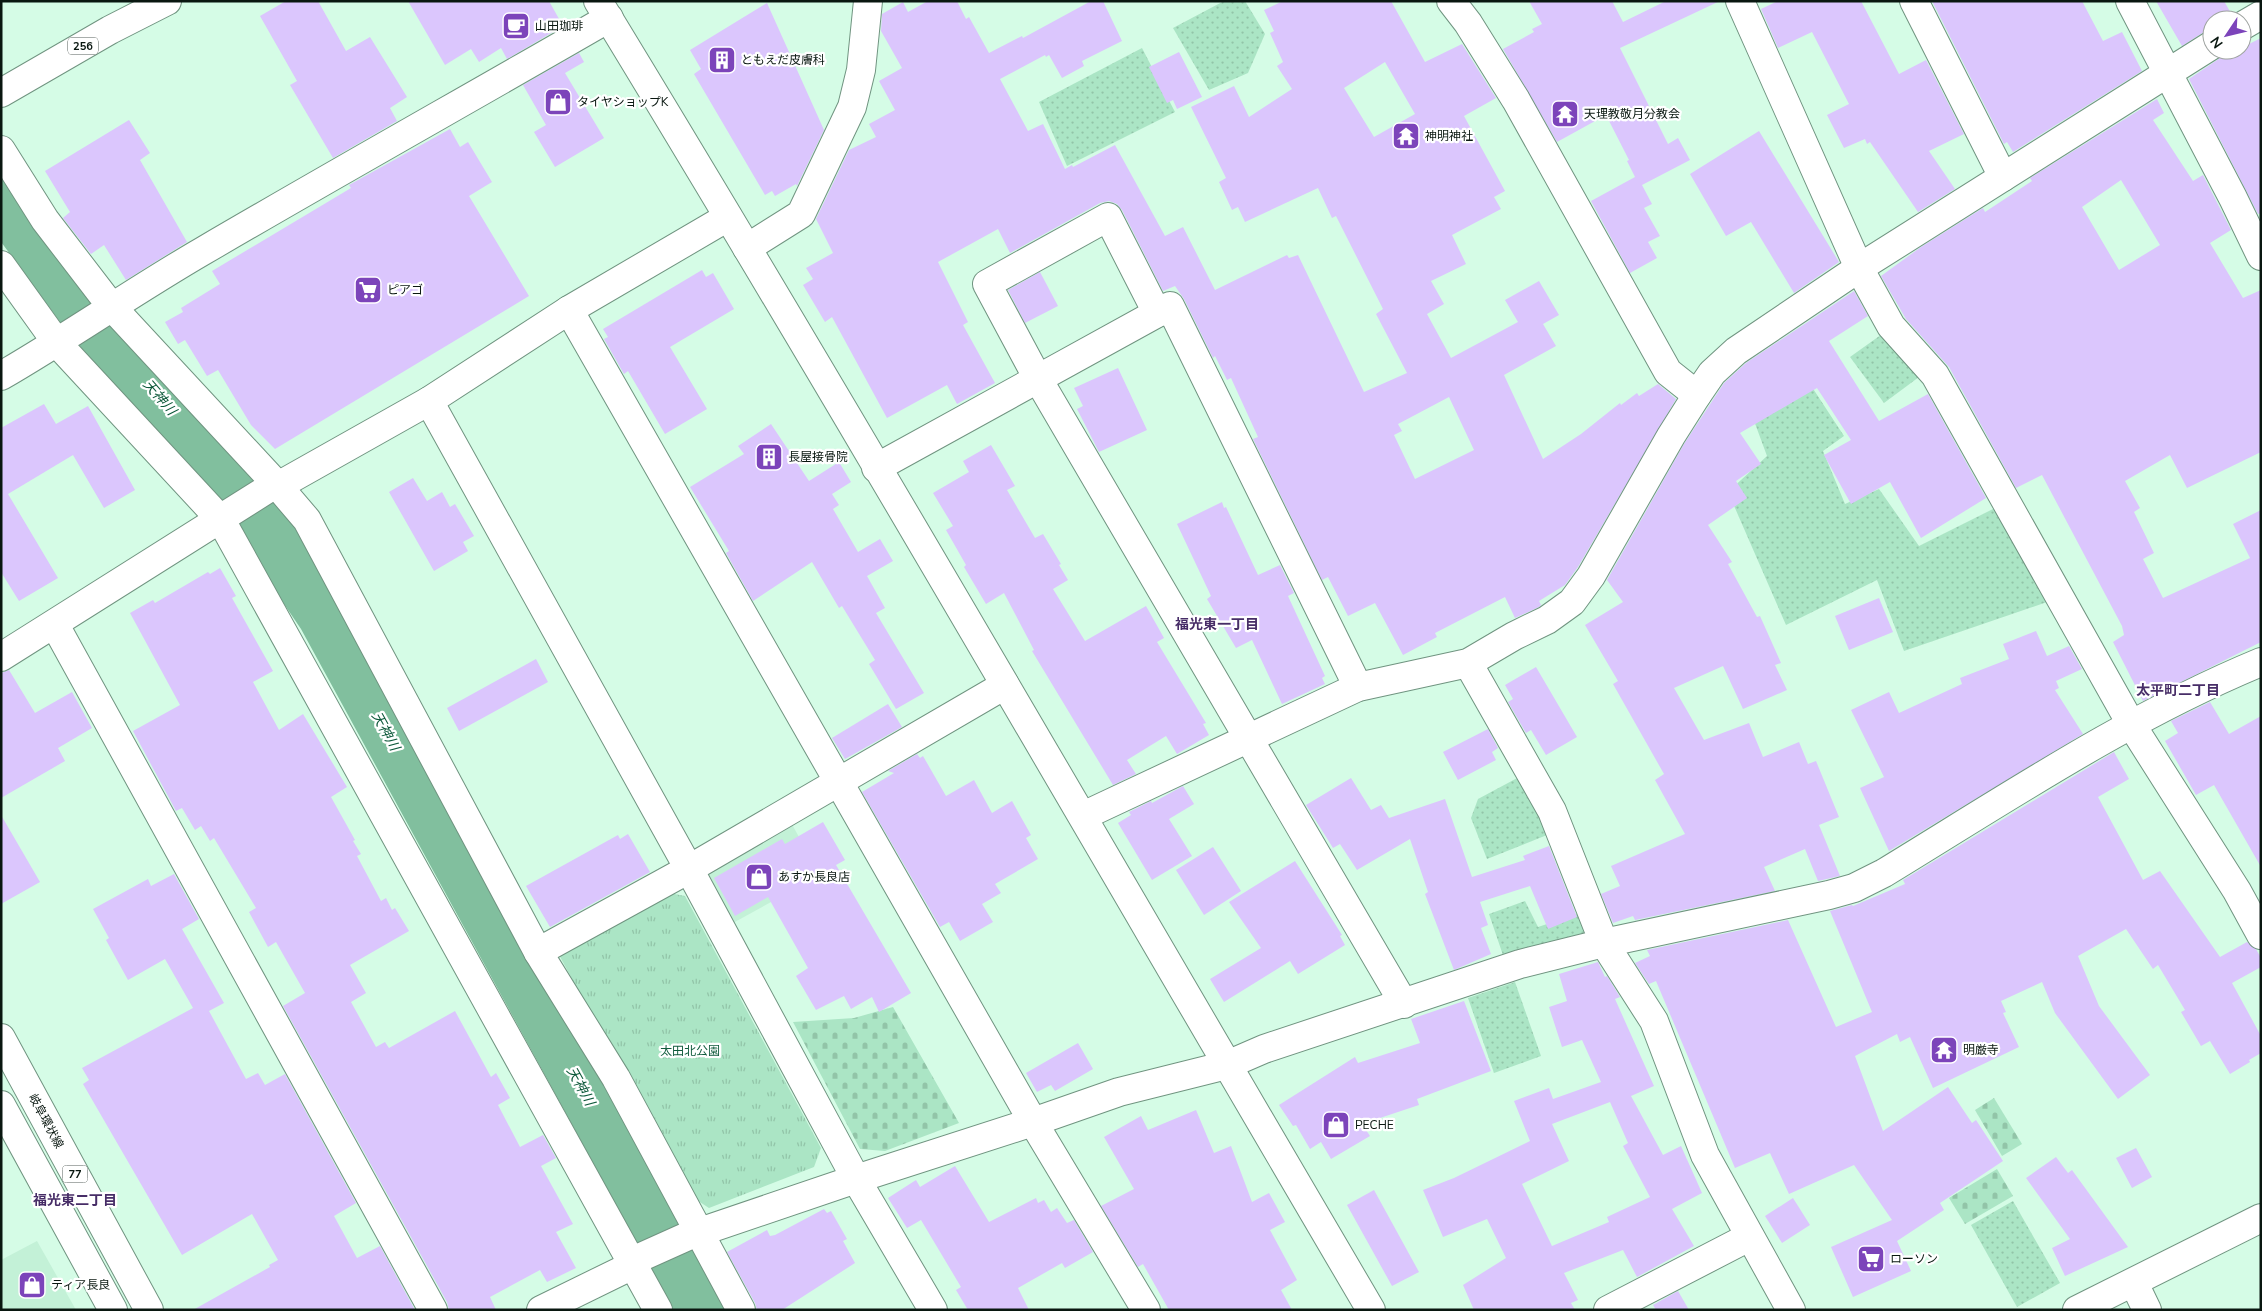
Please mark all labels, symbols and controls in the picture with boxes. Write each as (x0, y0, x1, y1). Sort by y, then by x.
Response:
north arrow (2202, 10, 2252, 60)
cafe icon: 山田珈琲 (501, 11, 531, 41)
place label: 山田珈琲 (535, 18, 583, 34)
text: N (2206, 32, 2228, 52)
road number: 256 (68, 37, 98, 54)
building icon: ともえだ皮膚科 (707, 45, 737, 75)
place label: ともえだ皮膚科 (741, 52, 825, 68)
shop icon: タイヤショップK (543, 87, 573, 117)
place label: タイヤショップK (577, 94, 669, 110)
temple icon: 天理教敬月分教会 (1550, 99, 1580, 129)
place label: 天理教敬月分教会 (1584, 106, 1680, 122)
temple icon: 神明神社 (1391, 121, 1421, 151)
place label: 神明神社 (1425, 128, 1473, 144)
supermarket icon: ピアゴ (353, 275, 383, 305)
place label: ピアゴ (387, 282, 423, 298)
water label: 天神川 (139, 375, 182, 421)
building icon: 長屋接骨院 (754, 442, 784, 472)
place label: 長屋接骨院 (788, 449, 848, 465)
district label: 福光東一丁目 (1175, 615, 1259, 634)
district label: 太平町二丁目 (2136, 681, 2220, 700)
water label: 天神川 (367, 708, 405, 756)
shop icon: あすか長良店 (744, 862, 774, 892)
place label: あすか長良店 (778, 869, 850, 885)
temple icon: 明厳寺 (1929, 1035, 1959, 1065)
place label: 明厳寺 (1963, 1042, 1999, 1058)
park label: 太田北公園 (660, 1043, 720, 1059)
water label: 天神川 (562, 1063, 600, 1111)
street label: 岐阜環状線 (25, 1091, 67, 1151)
shop icon: PECHE (1321, 1110, 1351, 1140)
place label: PECHE (1355, 1117, 1394, 1133)
road number: 77 (62, 1166, 88, 1182)
district label: 福光東二丁目 (33, 1191, 117, 1210)
supermarket icon: ローソン (1856, 1244, 1886, 1274)
place label: ローソン (1890, 1251, 1938, 1267)
shop icon: ティア長良 (17, 1270, 47, 1300)
place label: ティア長良 (51, 1277, 110, 1293)

